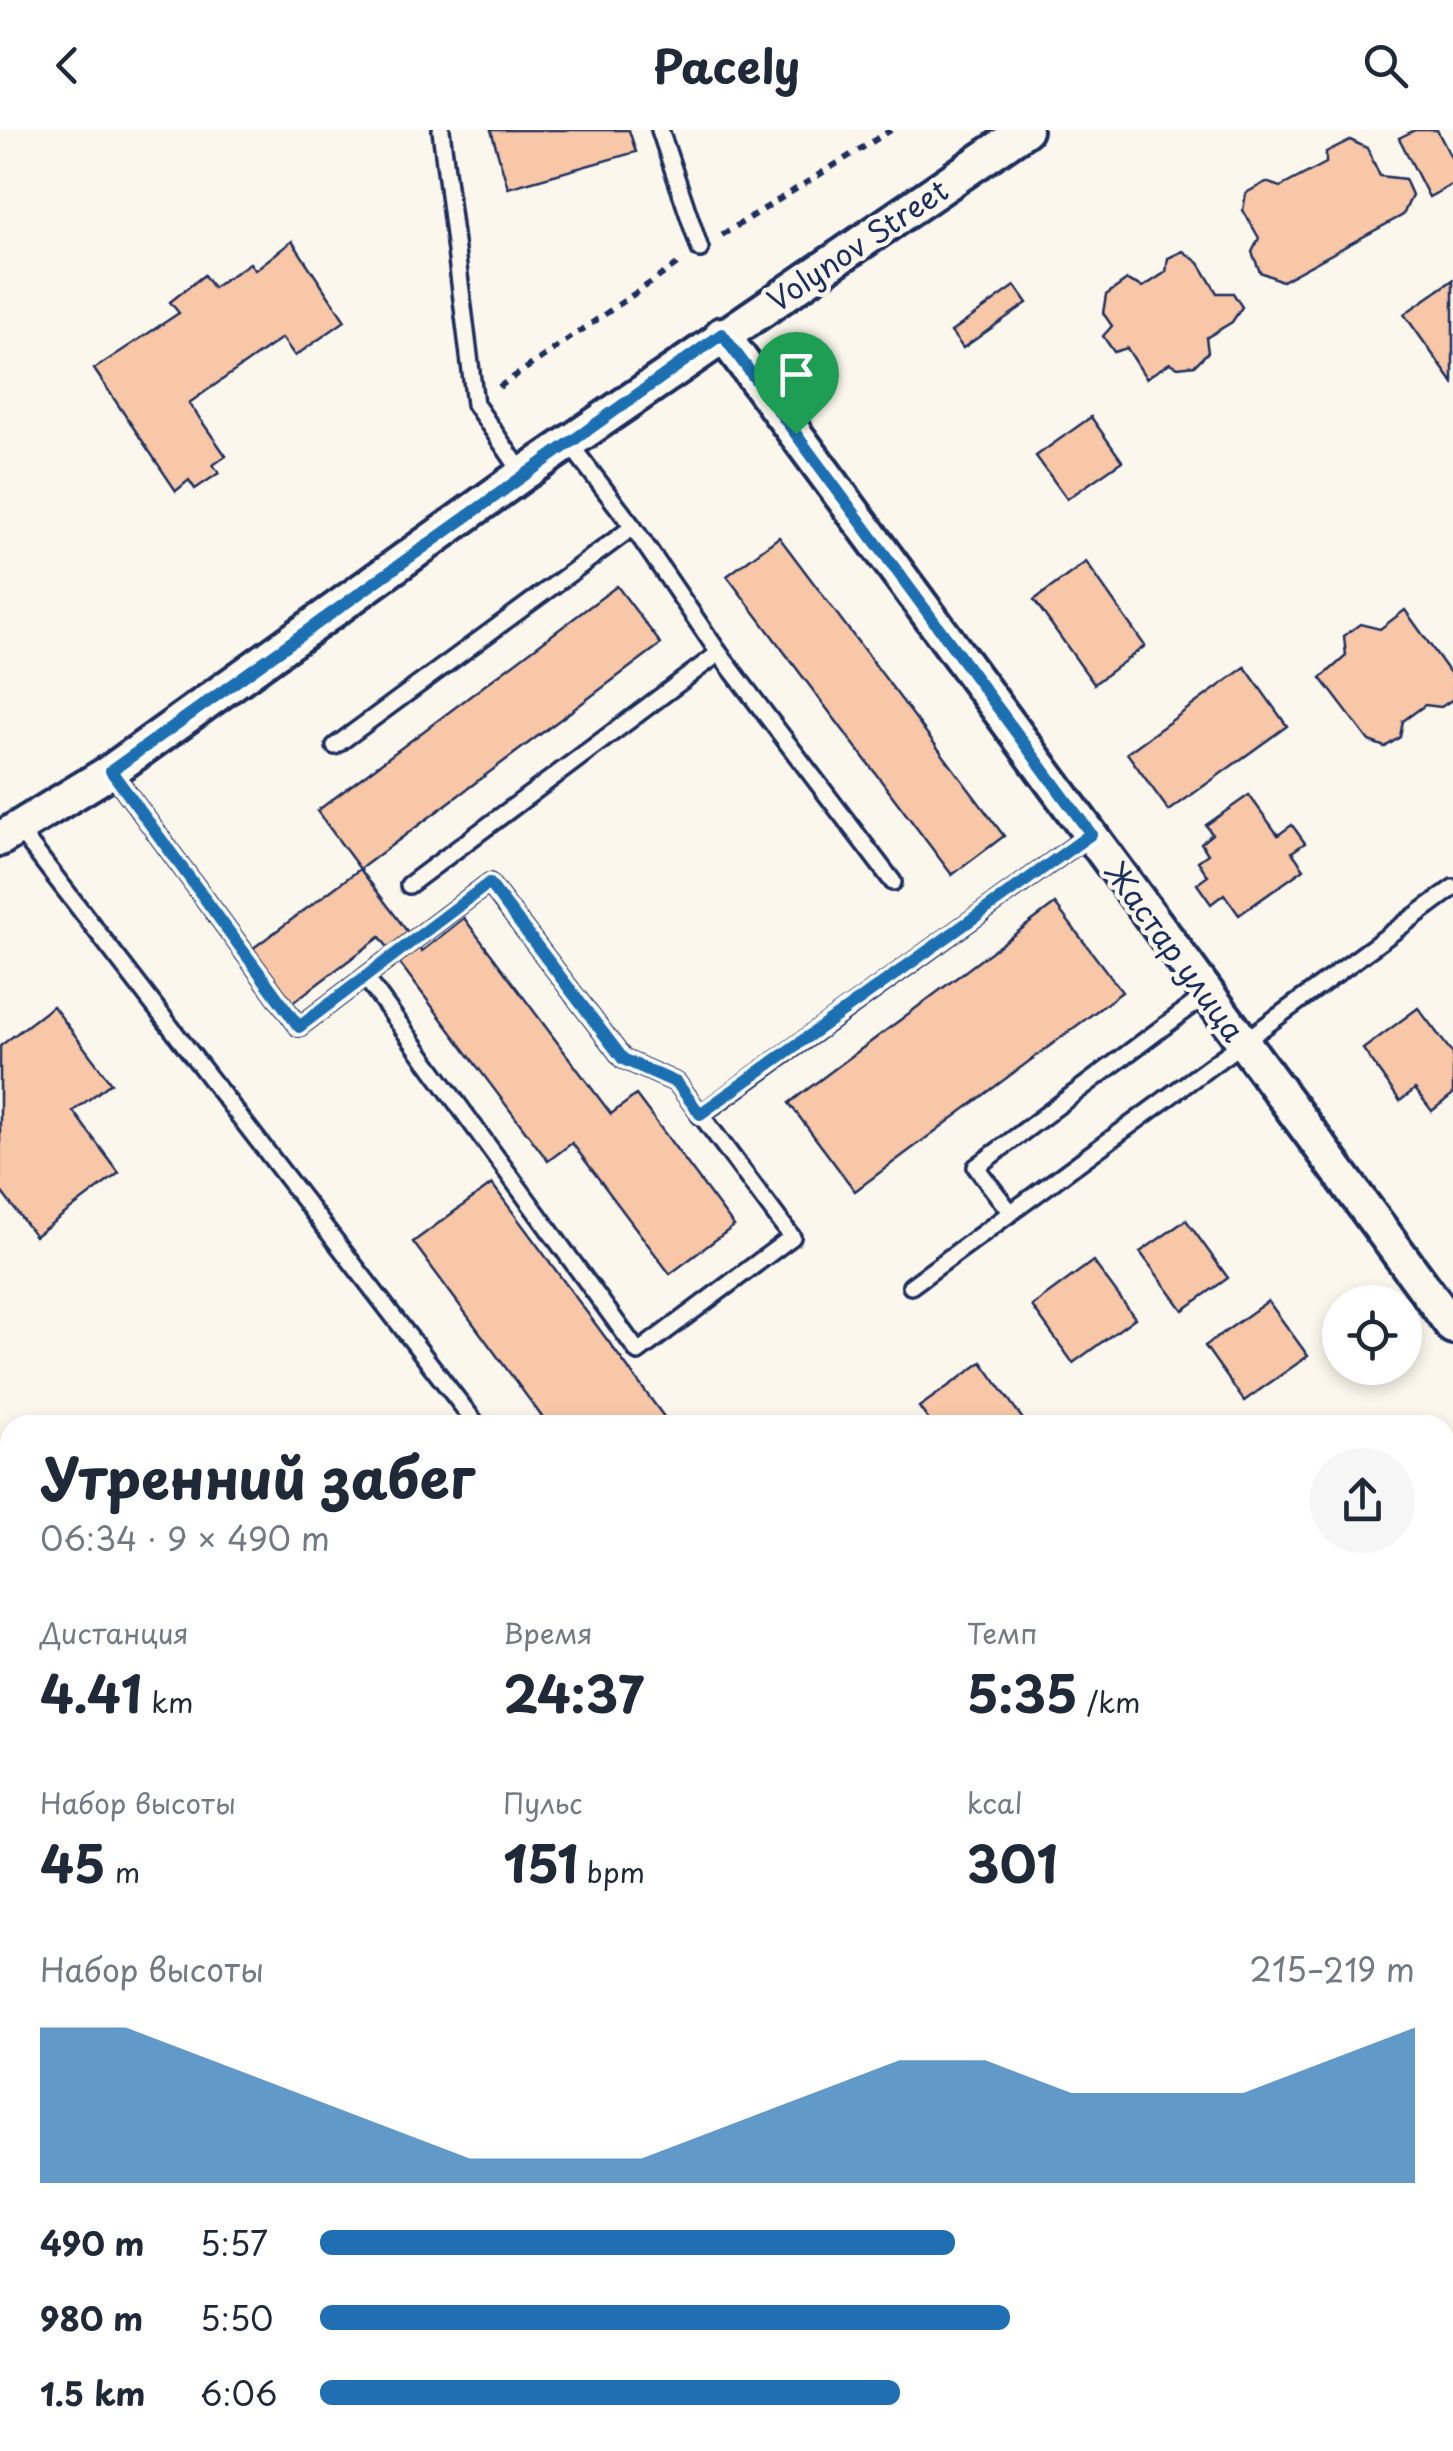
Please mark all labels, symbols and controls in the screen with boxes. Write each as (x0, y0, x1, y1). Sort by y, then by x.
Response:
text: Pacely (653, 31, 800, 99)
icon: back (40, 38, 95, 93)
icon: search (1358, 38, 1413, 93)
street label: Volynov Street (758, 167, 956, 321)
pin (754, 332, 839, 435)
icon: arrive (769, 347, 824, 402)
street label: Жастар улица (1095, 851, 1257, 1050)
map controls (1322, 1285, 1422, 1385)
button: locate (1322, 1285, 1422, 1385)
text: Утренний забег (40, 1435, 475, 1518)
button: share (1310, 1448, 1415, 1553)
text: 06:34 · 9 × 490 m (40, 1514, 330, 1562)
text: Дистанция (40, 1611, 189, 1654)
text: Время (503, 1611, 593, 1654)
text: Темп (967, 1611, 1037, 1654)
text: 4.41 (40, 1654, 142, 1730)
text: 24:37 (503, 1654, 644, 1730)
text: 5:35 (967, 1654, 1078, 1730)
text: km (142, 1680, 193, 1723)
text: /km (1078, 1680, 1140, 1723)
text: Набор высоты (40, 1781, 236, 1824)
text: Пульс (503, 1781, 583, 1824)
text: kcal (967, 1781, 1023, 1824)
text: 45 (40, 1824, 106, 1900)
text: 151 (503, 1824, 578, 1900)
text: 301 (967, 1824, 1057, 1900)
text: m (106, 1850, 140, 1893)
text: bpm (578, 1850, 645, 1893)
text: Набор высоты (40, 1945, 264, 1993)
text: 215–219 m (1249, 1945, 1415, 1993)
text: 490 m (40, 2219, 144, 2267)
text: 5:57 (200, 2219, 268, 2267)
text: 980 m (40, 2294, 143, 2342)
text: 5:50 (200, 2294, 274, 2342)
text: 1.5 km (40, 2369, 145, 2417)
text: 6:06 (200, 2369, 277, 2417)

